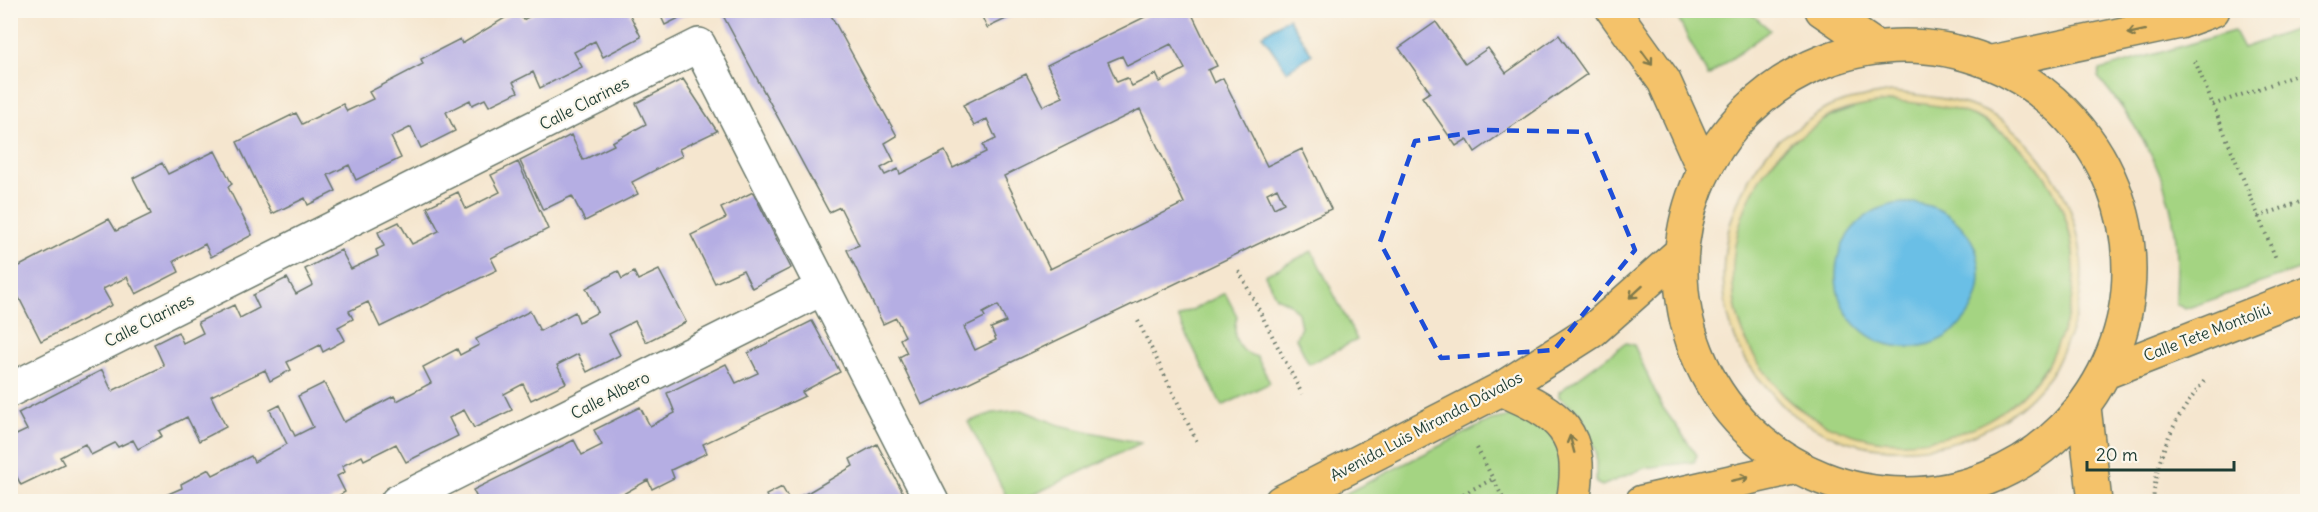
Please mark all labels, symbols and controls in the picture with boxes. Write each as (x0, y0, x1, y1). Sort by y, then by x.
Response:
one-way arrow (2127, 27, 2147, 38)
one-way arrow (1641, 49, 1653, 65)
street label: Calle Clarines (536, 72, 632, 134)
one-way arrow (1629, 285, 1644, 299)
street label: Calle Clarines (101, 289, 197, 351)
street label: Calle Tete Montoliú (2141, 299, 2273, 365)
street label: Calle Albero (567, 367, 653, 423)
street label: Avenida Luis Miranda Dávalos (1326, 367, 1526, 485)
scale bar (2087, 434, 2234, 472)
one-way arrow (1565, 435, 1577, 454)
text: 20 m (2096, 443, 2138, 466)
one-way arrow (1730, 473, 1749, 484)

